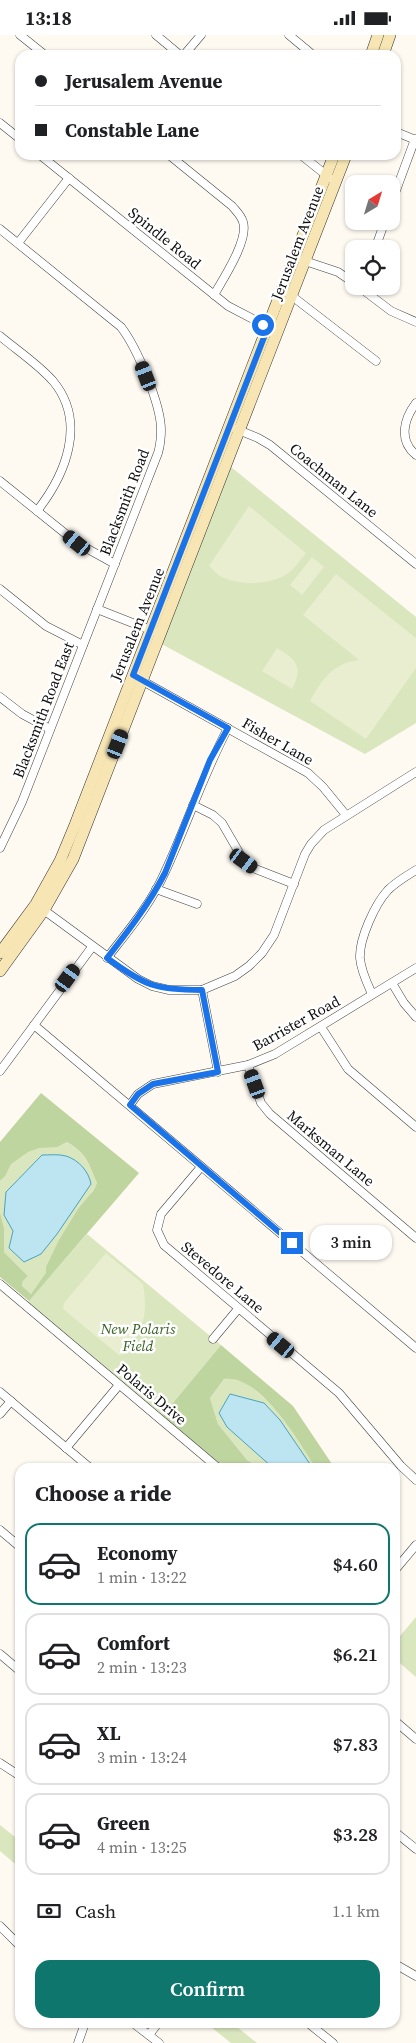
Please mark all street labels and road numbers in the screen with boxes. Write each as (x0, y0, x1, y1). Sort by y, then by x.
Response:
street label: Jerusalem Avenue (265, 183, 329, 304)
street label: Spindle Road (124, 202, 206, 274)
street label: Coachman Lane (285, 438, 383, 522)
street label: Blacksmith Road (94, 445, 154, 558)
street label: Jerusalem Avenue (104, 564, 169, 685)
street label: Blacksmith Road East (7, 639, 79, 781)
street label: Fisher Lane (238, 712, 318, 770)
street label: Barrister Road (248, 990, 344, 1056)
street label: Marksman Lane (283, 1105, 380, 1191)
street label: Stevedore Lane (177, 1236, 269, 1318)
street label: Polaris Drive (113, 1358, 192, 1430)

